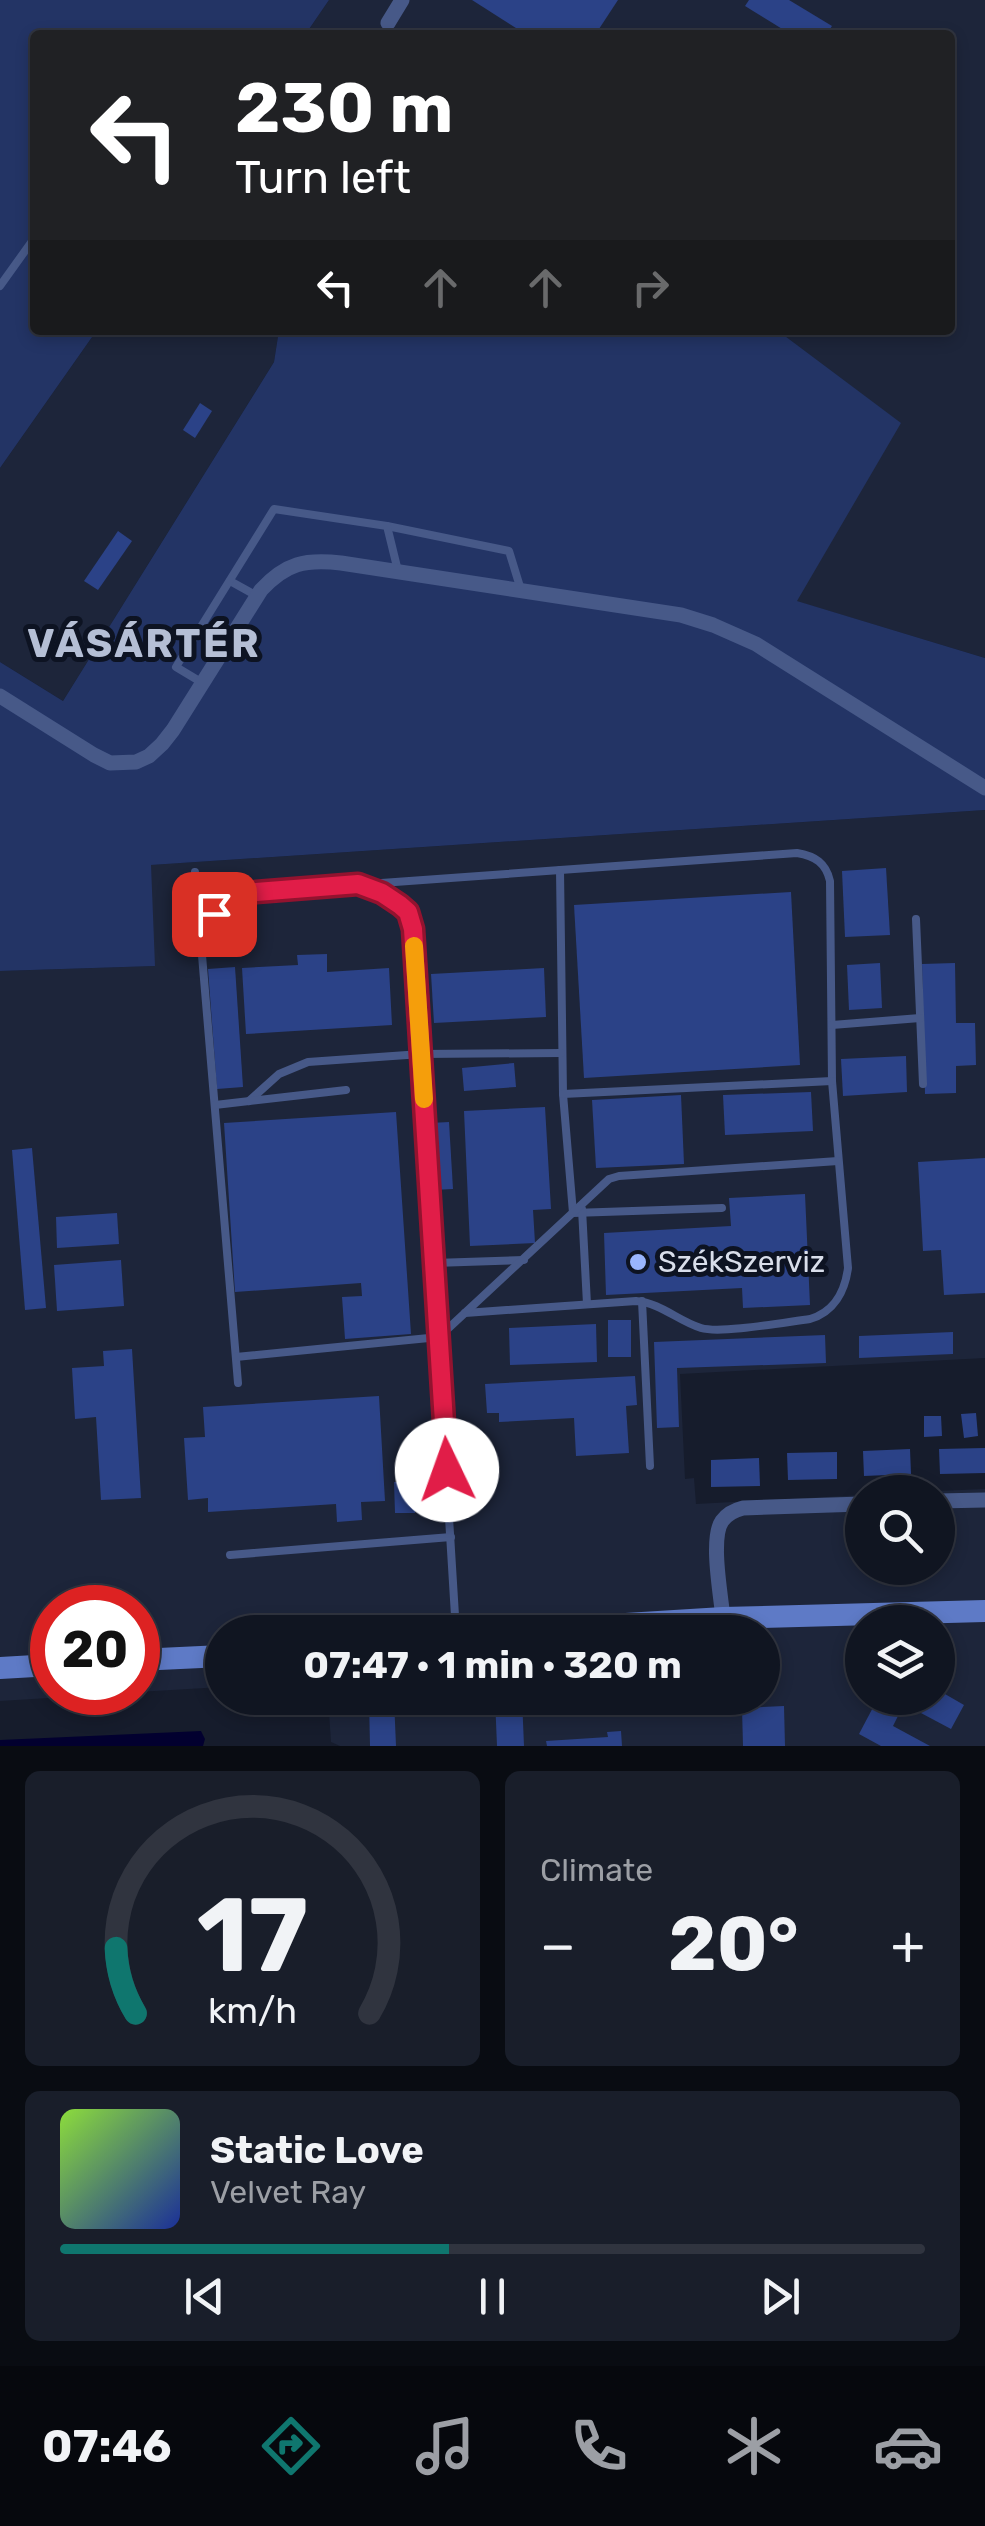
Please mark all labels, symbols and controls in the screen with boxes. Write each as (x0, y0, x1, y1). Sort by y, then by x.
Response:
text: 230 m (235, 67, 453, 150)
icon: left (70, 70, 200, 200)
text: Turn left (235, 151, 411, 204)
icon: left (308, 260, 363, 315)
icon: ahead (413, 260, 468, 315)
icon: ahead (518, 260, 573, 315)
icon: right (623, 260, 678, 315)
district label: VÁSÁRTÉR (27, 620, 261, 667)
pin (172, 872, 257, 957)
icon: arrive (187, 887, 242, 942)
place label: SzékSzerviz (658, 1244, 825, 1280)
marker: SzékSzerviz (627, 1251, 649, 1273)
position arrow (395, 1418, 499, 1522)
map controls (845, 1475, 955, 1715)
button: search (845, 1475, 955, 1585)
speed limit sign: 20 (30, 1585, 160, 1715)
button: layers (845, 1605, 955, 1715)
text: 07:47 · 1 min · 320 m (303, 1642, 682, 1688)
text: Climate (540, 1851, 653, 1889)
text: 17 (197, 1874, 308, 1997)
text: 20° (668, 1900, 799, 1989)
text: − (540, 1913, 576, 1978)
text: + (891, 1913, 925, 1978)
text: km/h (208, 1990, 297, 2032)
text: Static Love (210, 2127, 424, 2173)
text: Velvet Ray (210, 2173, 366, 2211)
icon: previous (177, 2269, 232, 2324)
icon: pause (465, 2269, 520, 2324)
icon: next (753, 2269, 808, 2324)
icon: directions (256, 2411, 326, 2481)
icon: music (410, 2411, 480, 2481)
icon: phone (564, 2411, 634, 2481)
icon: climate (719, 2411, 789, 2481)
icon: car (873, 2411, 943, 2481)
text: 07:46 (42, 2420, 172, 2473)

